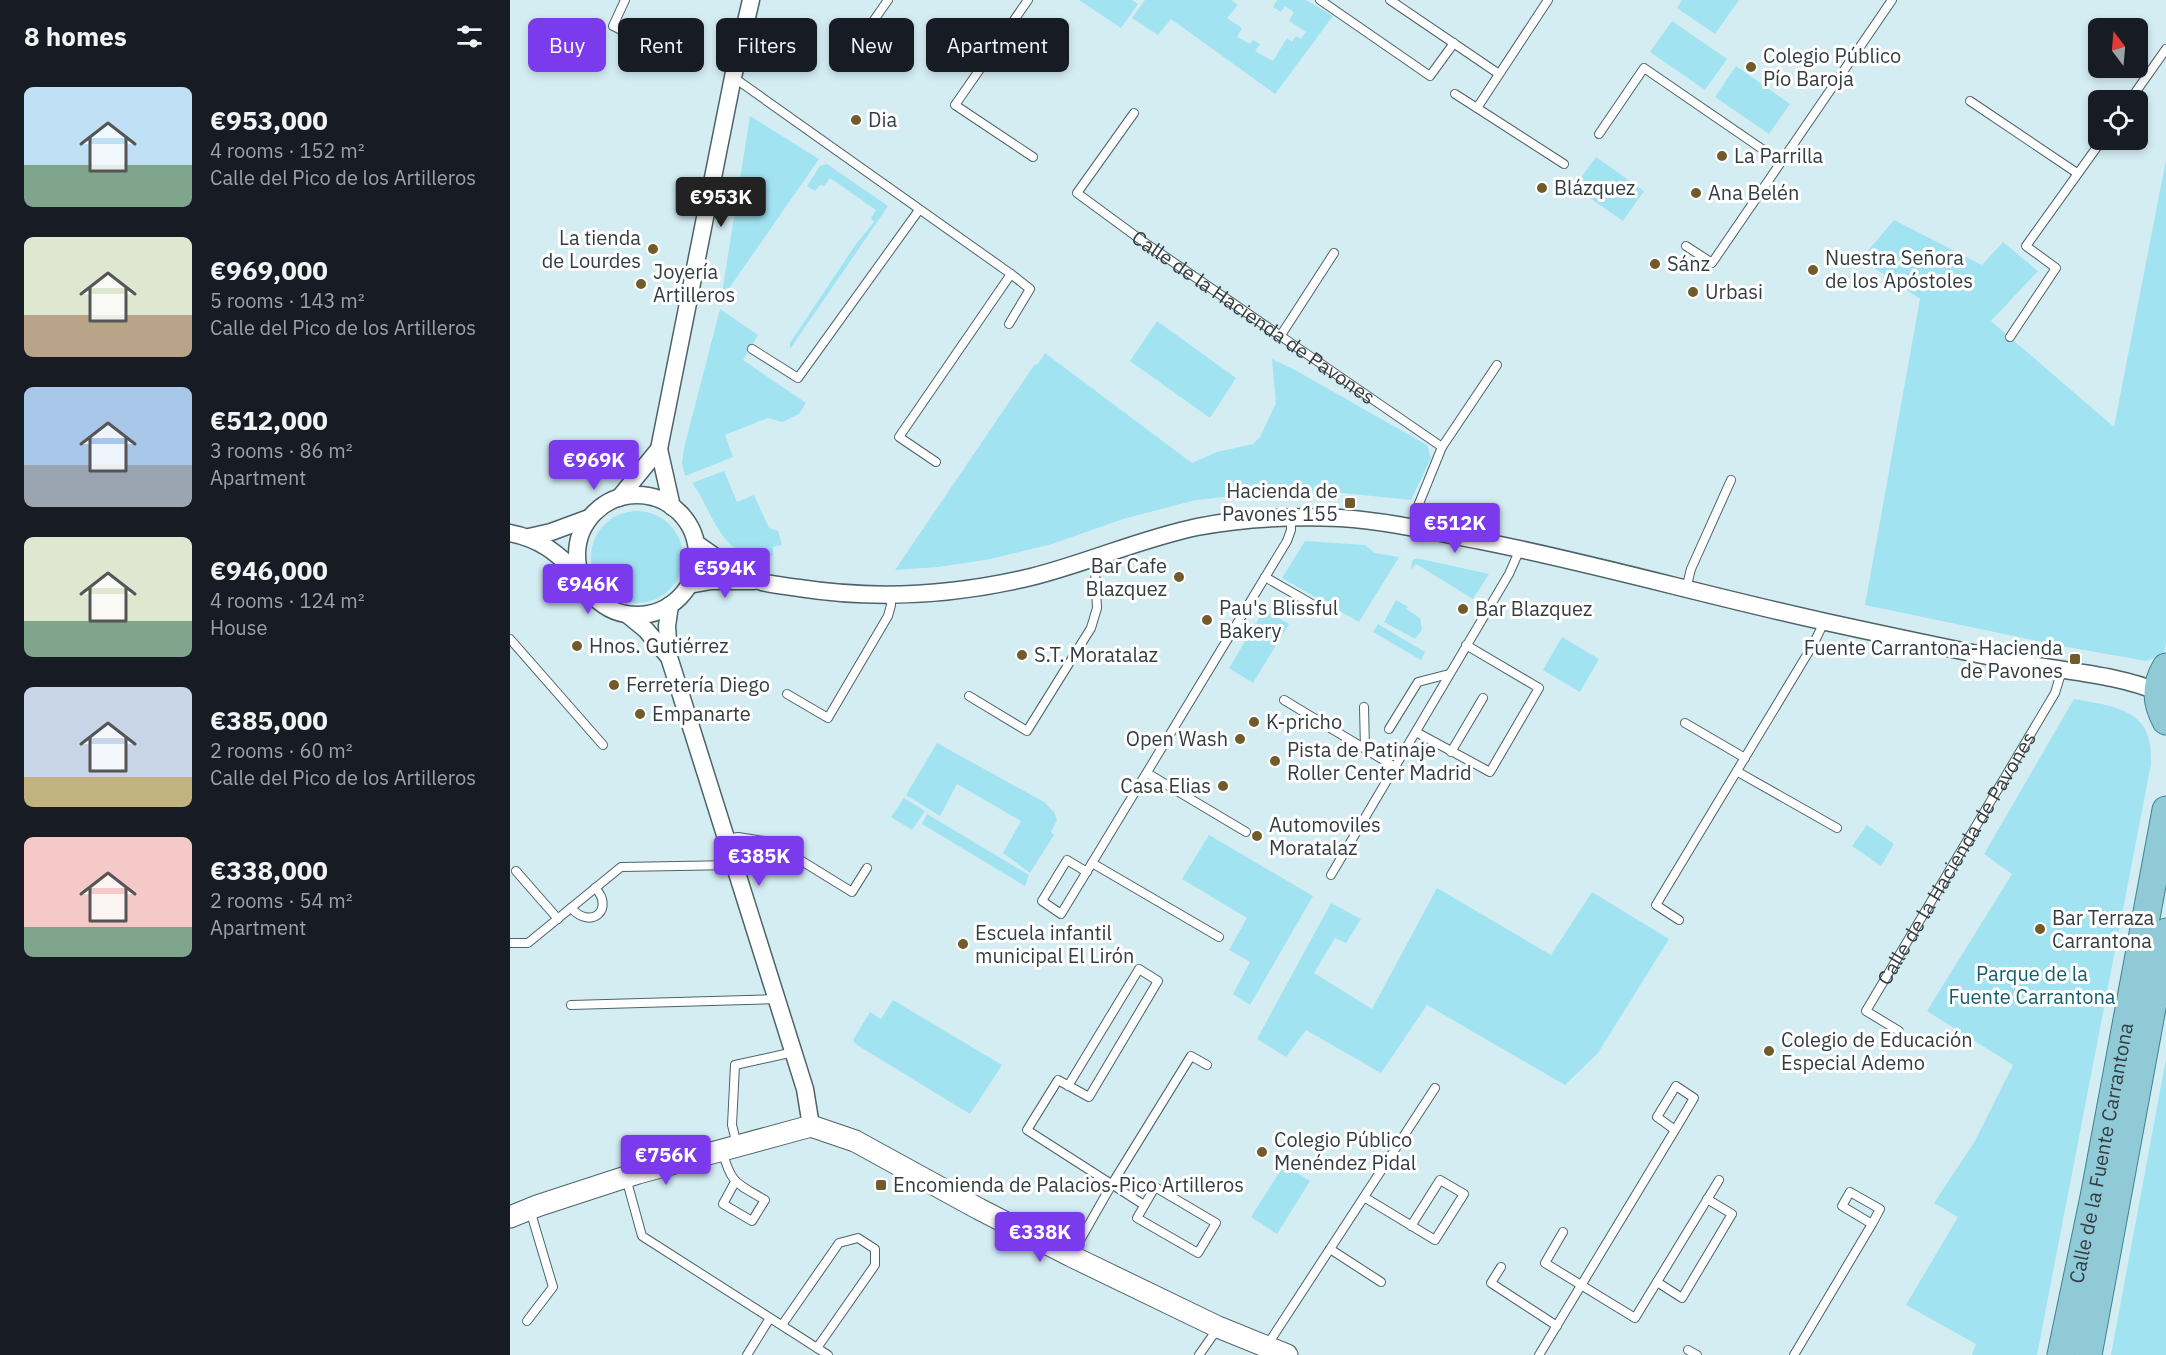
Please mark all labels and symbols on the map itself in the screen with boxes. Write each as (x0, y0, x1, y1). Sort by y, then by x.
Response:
north arrow (2088, 18, 2148, 78)
place label: Colegio Público Pío Baroja (1763, 42, 1901, 92)
marker: Colegio Público Pío Baroja (1744, 60, 1758, 74)
place label: Dia (868, 106, 897, 133)
marker: Dia (849, 113, 863, 127)
place label: La Parrilla (1734, 142, 1823, 169)
marker: La Parrilla (1715, 149, 1729, 163)
place label: Blázquez (1554, 174, 1635, 201)
pin: €953K (679, 177, 763, 228)
place label: Ana Belén (1708, 179, 1799, 206)
marker: Blázquez (1535, 181, 1549, 195)
marker: Ana Belén (1689, 186, 1703, 200)
place label: La tienda de Lourdes (542, 224, 641, 274)
street label: Calle de la Hacienda de Pavones (1126, 224, 1381, 410)
marker: La tienda de Lourdes (646, 242, 660, 256)
place label: Nuestra Señora de los Apóstoles (1825, 244, 1973, 294)
place label: Sánz (1667, 250, 1710, 277)
marker: Sánz (1648, 257, 1662, 271)
place label: Joyería Artilleros (653, 258, 735, 308)
marker: Nuestra Señora de los Apóstoles (1806, 263, 1820, 277)
marker: Joyería Artilleros (634, 277, 648, 291)
place label: Urbasi (1705, 278, 1763, 305)
marker: Urbasi (1686, 285, 1700, 299)
pin: €969K (552, 440, 636, 491)
place label: Hacienda de Pavones 155 (1222, 477, 1338, 527)
marker: Hacienda de Pavones 155 (1343, 496, 1357, 510)
pin: €512K (1413, 503, 1497, 554)
pin: €594K (683, 548, 767, 599)
place label: Bar Cafe Blazquez (1086, 552, 1167, 602)
pin: €946K (546, 564, 630, 615)
marker: Bar Cafe Blazquez (1172, 570, 1186, 584)
place label: Pau's Blissful Bakery (1219, 594, 1338, 644)
place label: Bar Blazquez (1475, 595, 1592, 622)
marker: Bar Blazquez (1456, 602, 1470, 616)
marker: Pau's Blissful Bakery (1200, 613, 1214, 627)
place label: Hnos. Gutiérrez (589, 632, 729, 659)
place label: Fuente Carrantona-Hacienda de Pavones (1804, 634, 2063, 684)
marker: Hnos. Gutiérrez (570, 639, 584, 653)
place label: S.T. Moratalaz (1034, 641, 1158, 668)
marker: S.T. Moratalaz (1015, 648, 1029, 662)
marker: Fuente Carrantona-Hacienda de Pavones (2068, 652, 2082, 666)
place label: Ferretería Diego (626, 671, 770, 698)
marker: Ferretería Diego (607, 678, 621, 692)
place label: Empanarte (652, 700, 751, 727)
marker: Empanarte (633, 707, 647, 721)
place label: K-pricho (1266, 708, 1342, 735)
marker: K-pricho (1247, 715, 1261, 729)
place label: Open Wash (1126, 725, 1228, 752)
street label: Calle de la Hacienda de Pavones (1871, 727, 2042, 990)
marker: Open Wash (1233, 732, 1247, 746)
place label: Pista de Patinaje Roller Center Madrid (1287, 736, 1472, 786)
marker: Pista de Patinaje Roller Center Madrid (1268, 754, 1282, 768)
place label: Casa Elias (1120, 772, 1211, 799)
marker: Casa Elias (1216, 779, 1230, 793)
place label: Automoviles Moratalaz (1269, 811, 1381, 861)
marker: Automoviles Moratalaz (1250, 829, 1264, 843)
pin: €385K (717, 836, 801, 887)
place label: Bar Terraza Carrantona (2052, 904, 2154, 954)
place label: Escuela infantil municipal El Lirón (975, 919, 1134, 969)
marker: Bar Terraza Carrantona (2033, 922, 2047, 936)
marker: Escuela infantil municipal El Lirón (956, 937, 970, 951)
park label: Parque de la Fuente Carrantona (1949, 960, 2116, 1010)
street label: Calle de la Fuente Carrantona (2062, 1020, 2139, 1286)
place label: Colegio de Educación Especial Ademo (1781, 1026, 1973, 1076)
marker: Colegio de Educación Especial Ademo (1762, 1044, 1776, 1058)
place label: Colegio Público Menéndez Pidal (1274, 1126, 1416, 1176)
pin: €756K (624, 1135, 708, 1186)
marker: Colegio Público Menéndez Pidal (1255, 1145, 1269, 1159)
place label: Encomienda de Palacios-Pico Artilleros (893, 1171, 1244, 1198)
marker: Encomienda de Palacios-Pico Artilleros (874, 1178, 888, 1192)
pin: €338K (998, 1212, 1082, 1263)

